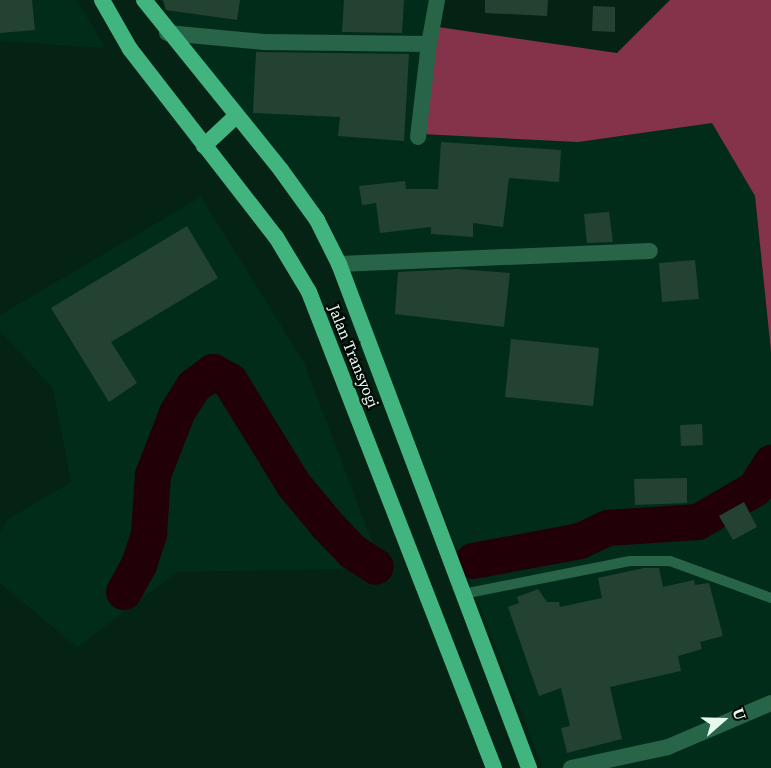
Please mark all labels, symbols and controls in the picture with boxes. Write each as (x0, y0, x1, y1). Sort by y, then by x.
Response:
street label: Jalan Transyogi (324, 301, 384, 411)
north arrow (693, 690, 753, 750)
text: U (728, 705, 752, 723)

